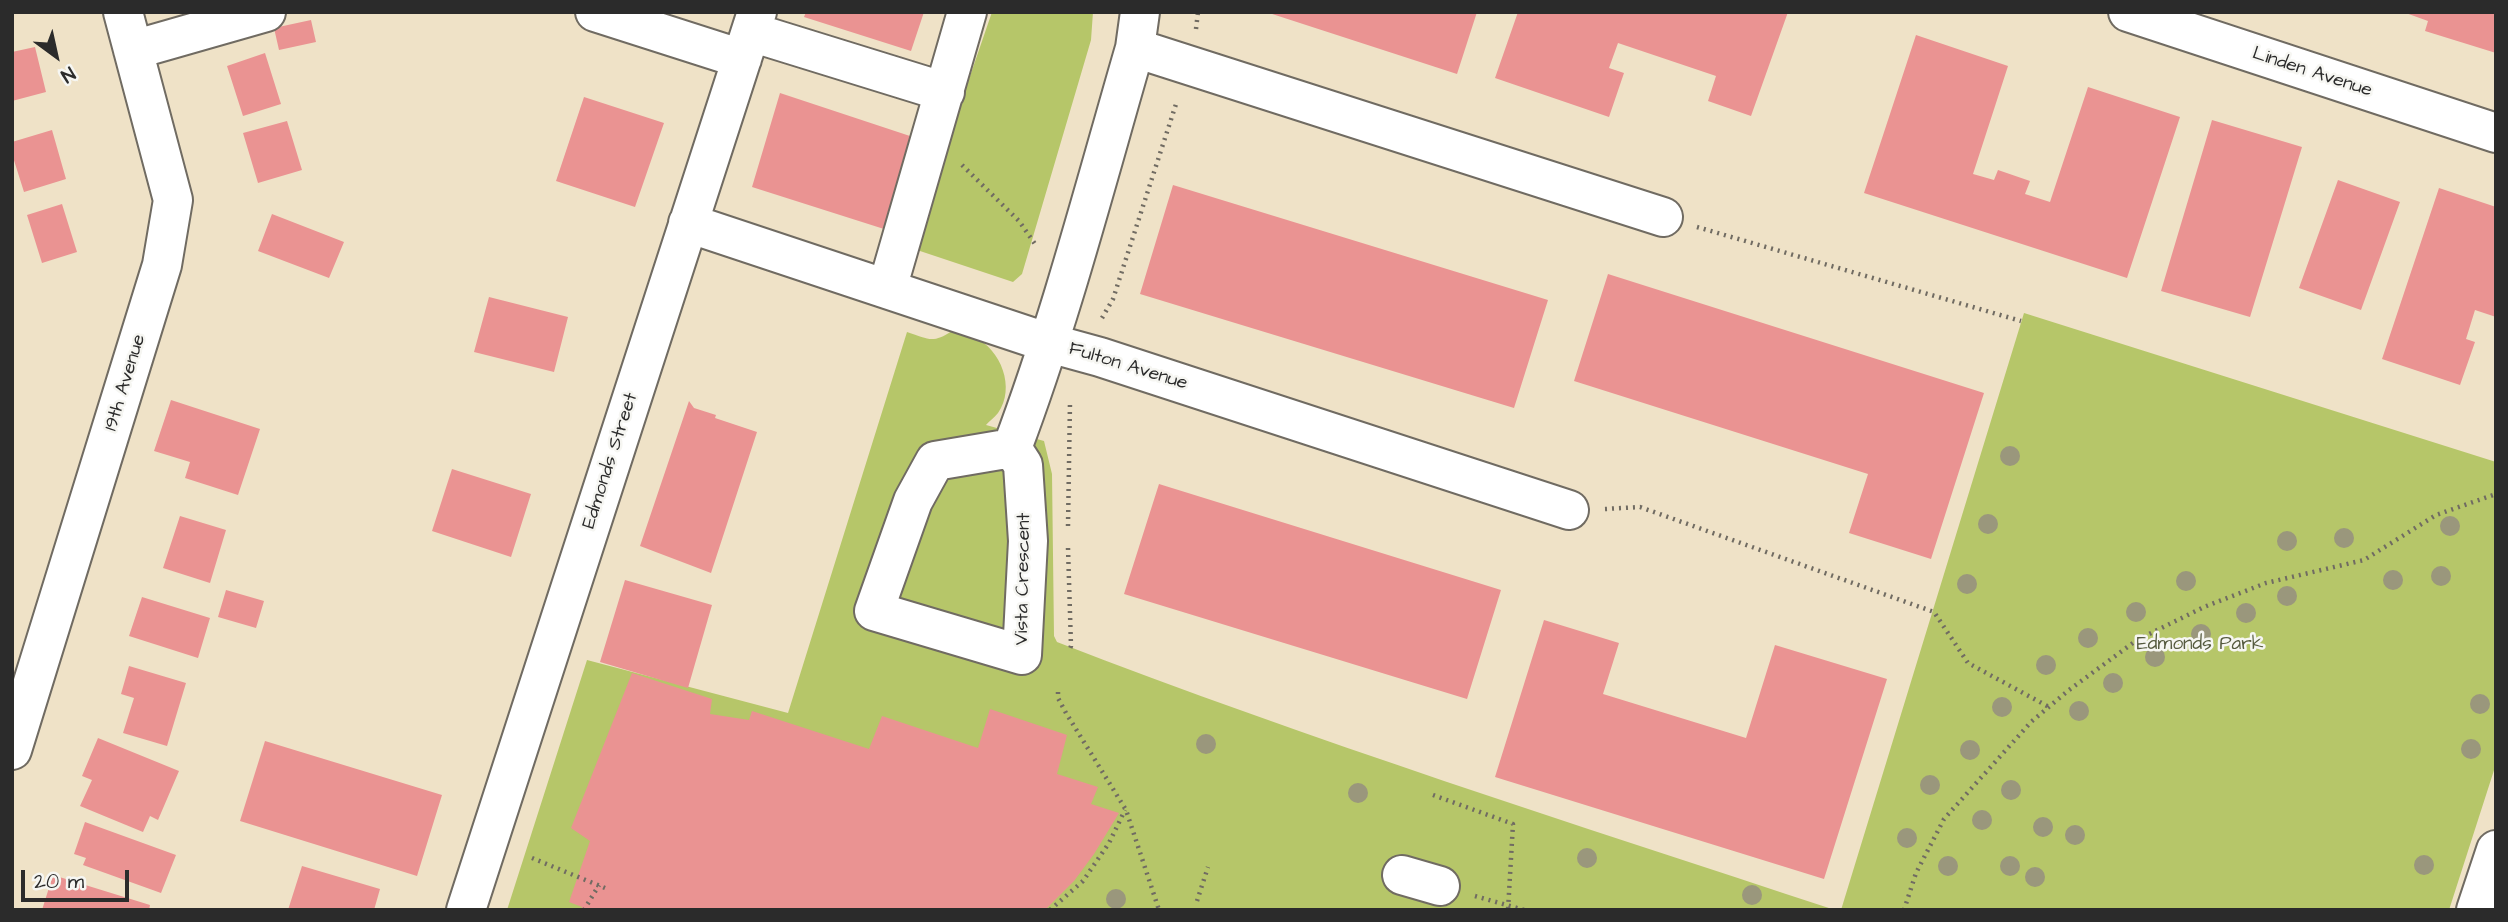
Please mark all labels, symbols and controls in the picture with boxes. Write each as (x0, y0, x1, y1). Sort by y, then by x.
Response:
north arrow (21, 21, 91, 91)
street label: Linden Avenue (2249, 43, 2375, 103)
text: N (55, 59, 80, 89)
street label: 19th Avenue (101, 332, 151, 434)
street label: Fulton Avenue (1066, 338, 1190, 396)
street label: Edmonds Street (578, 390, 644, 532)
street label: Vista Crescent (1011, 513, 1037, 645)
park label: Edmonds Park (2137, 634, 2263, 656)
scale bar (24, 856, 133, 900)
text: 20 m (34, 867, 84, 896)

